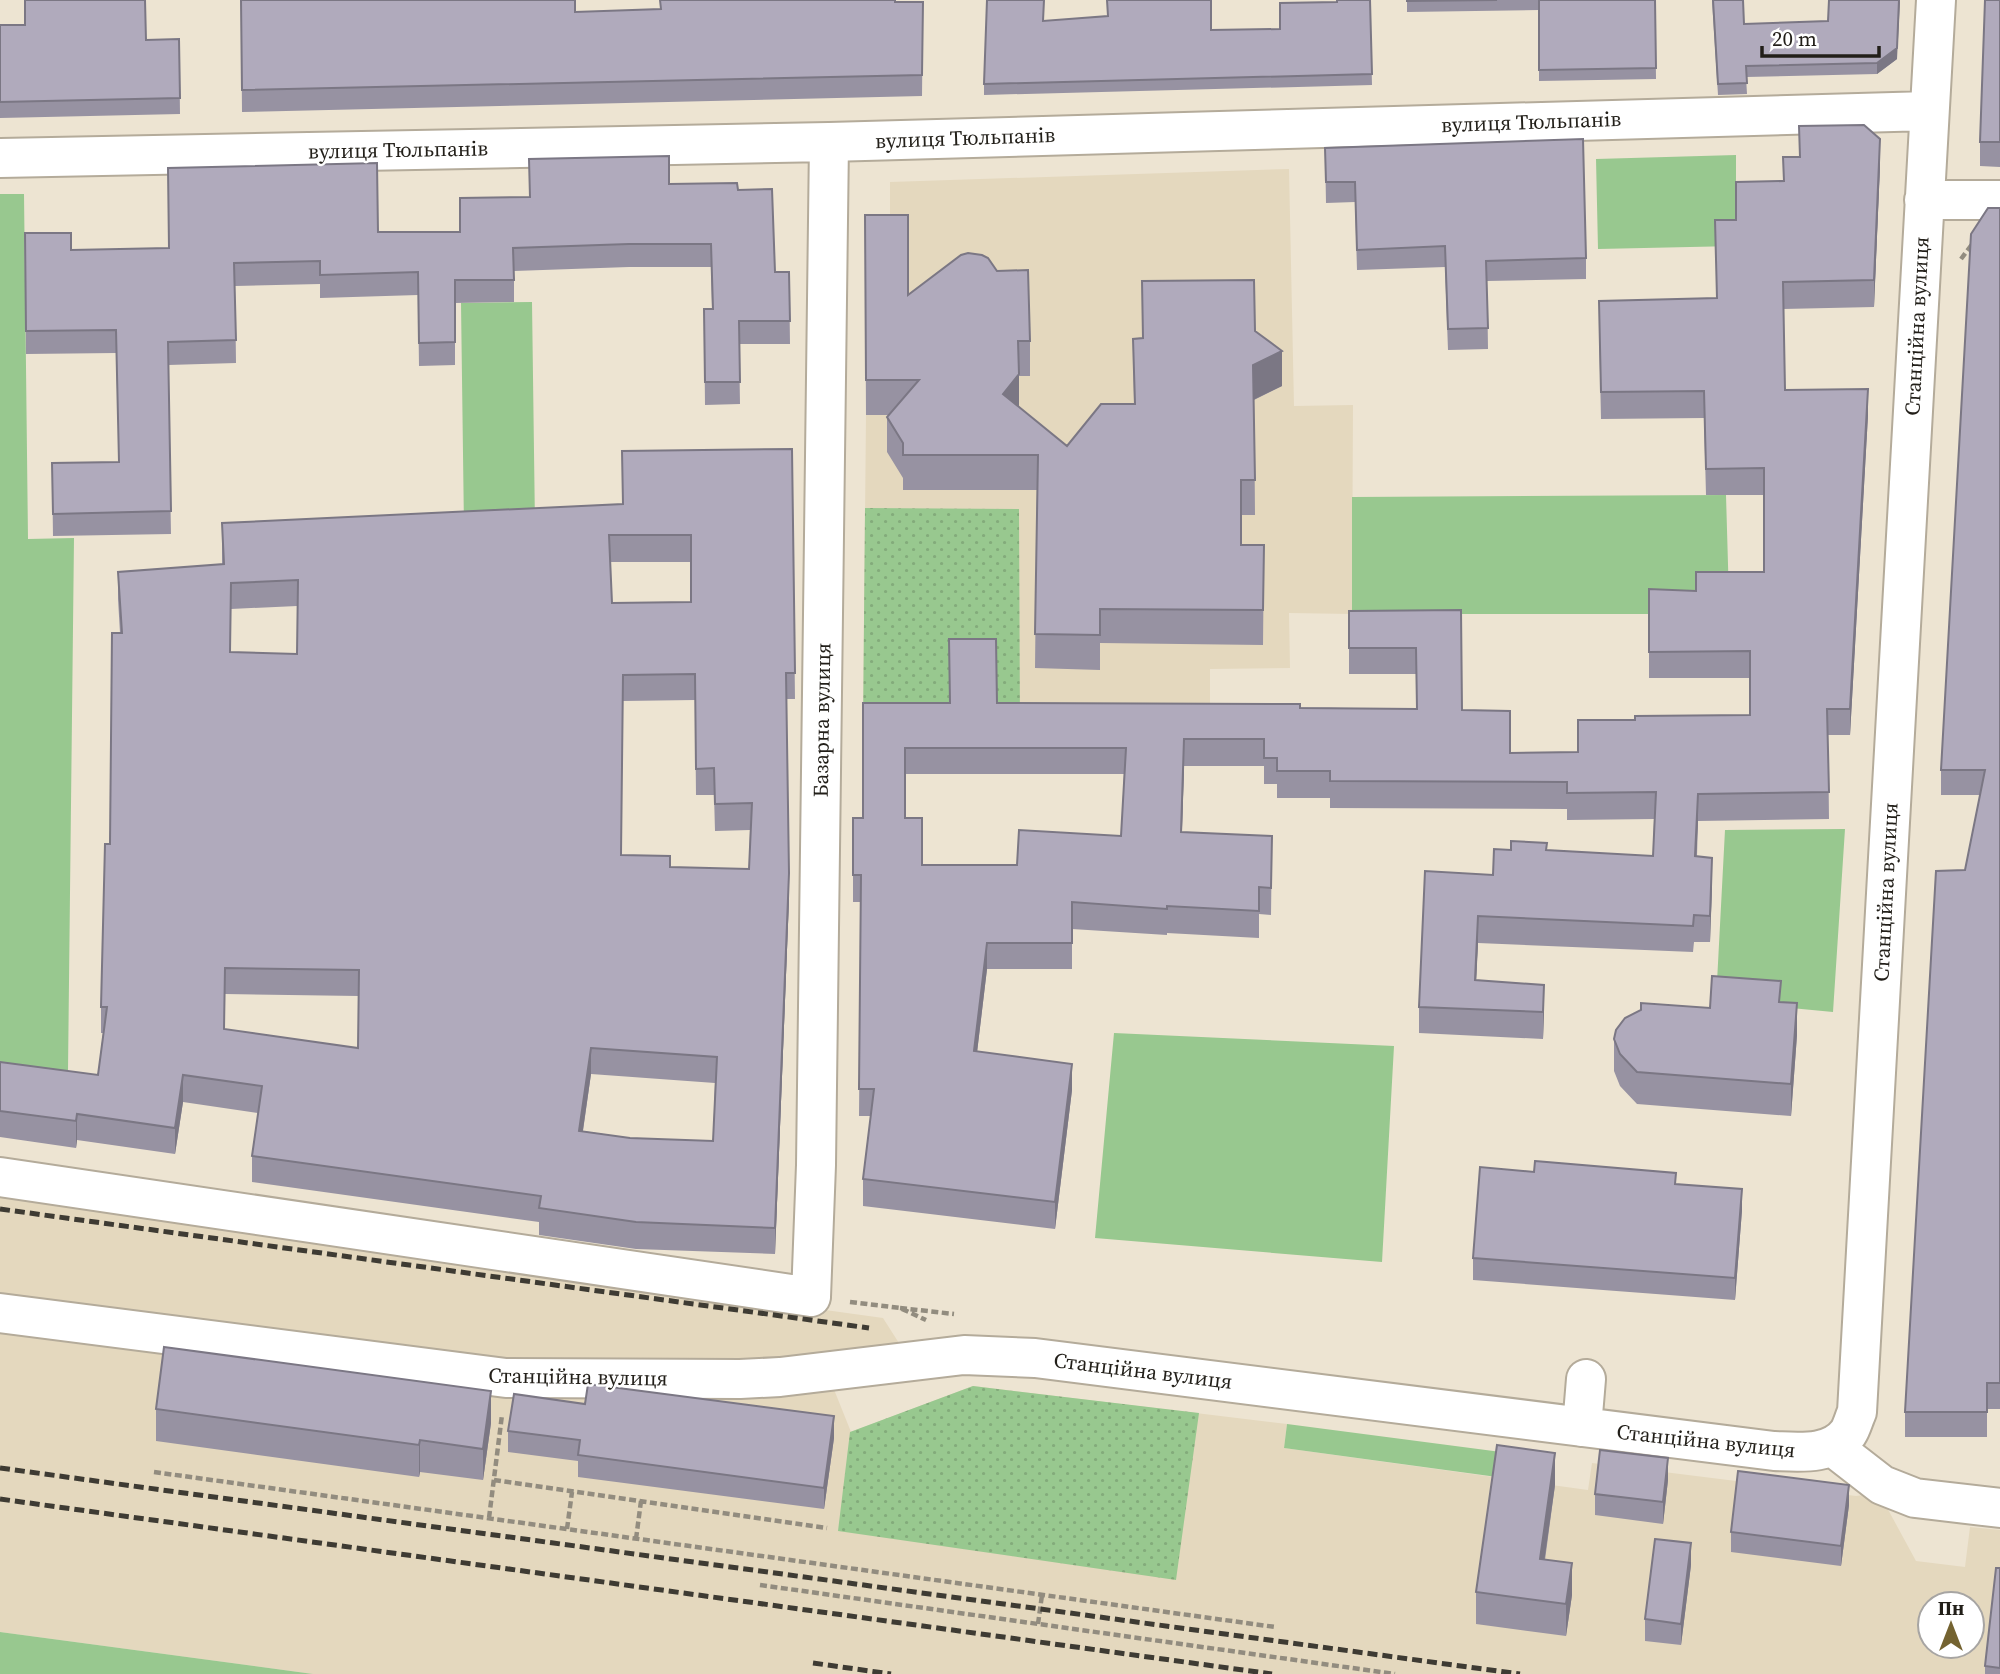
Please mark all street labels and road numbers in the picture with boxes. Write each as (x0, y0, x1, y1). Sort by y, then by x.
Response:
street label: вулиця Тюльпанів (1440, 104, 1622, 139)
street label: вулиця Тюльпанів (874, 120, 1056, 155)
street label: вулиця Тюльпанів (308, 133, 488, 166)
street label: Станційна вулиця (1897, 236, 1936, 416)
street label: Базарна вулиця (806, 642, 837, 797)
street label: Станційна вулиця (1866, 802, 1905, 982)
street label: Станційна вулиця (1052, 1345, 1234, 1396)
street label: Станційна вулиця (488, 1360, 668, 1393)
street label: Станційна вулиця (1615, 1417, 1797, 1464)

